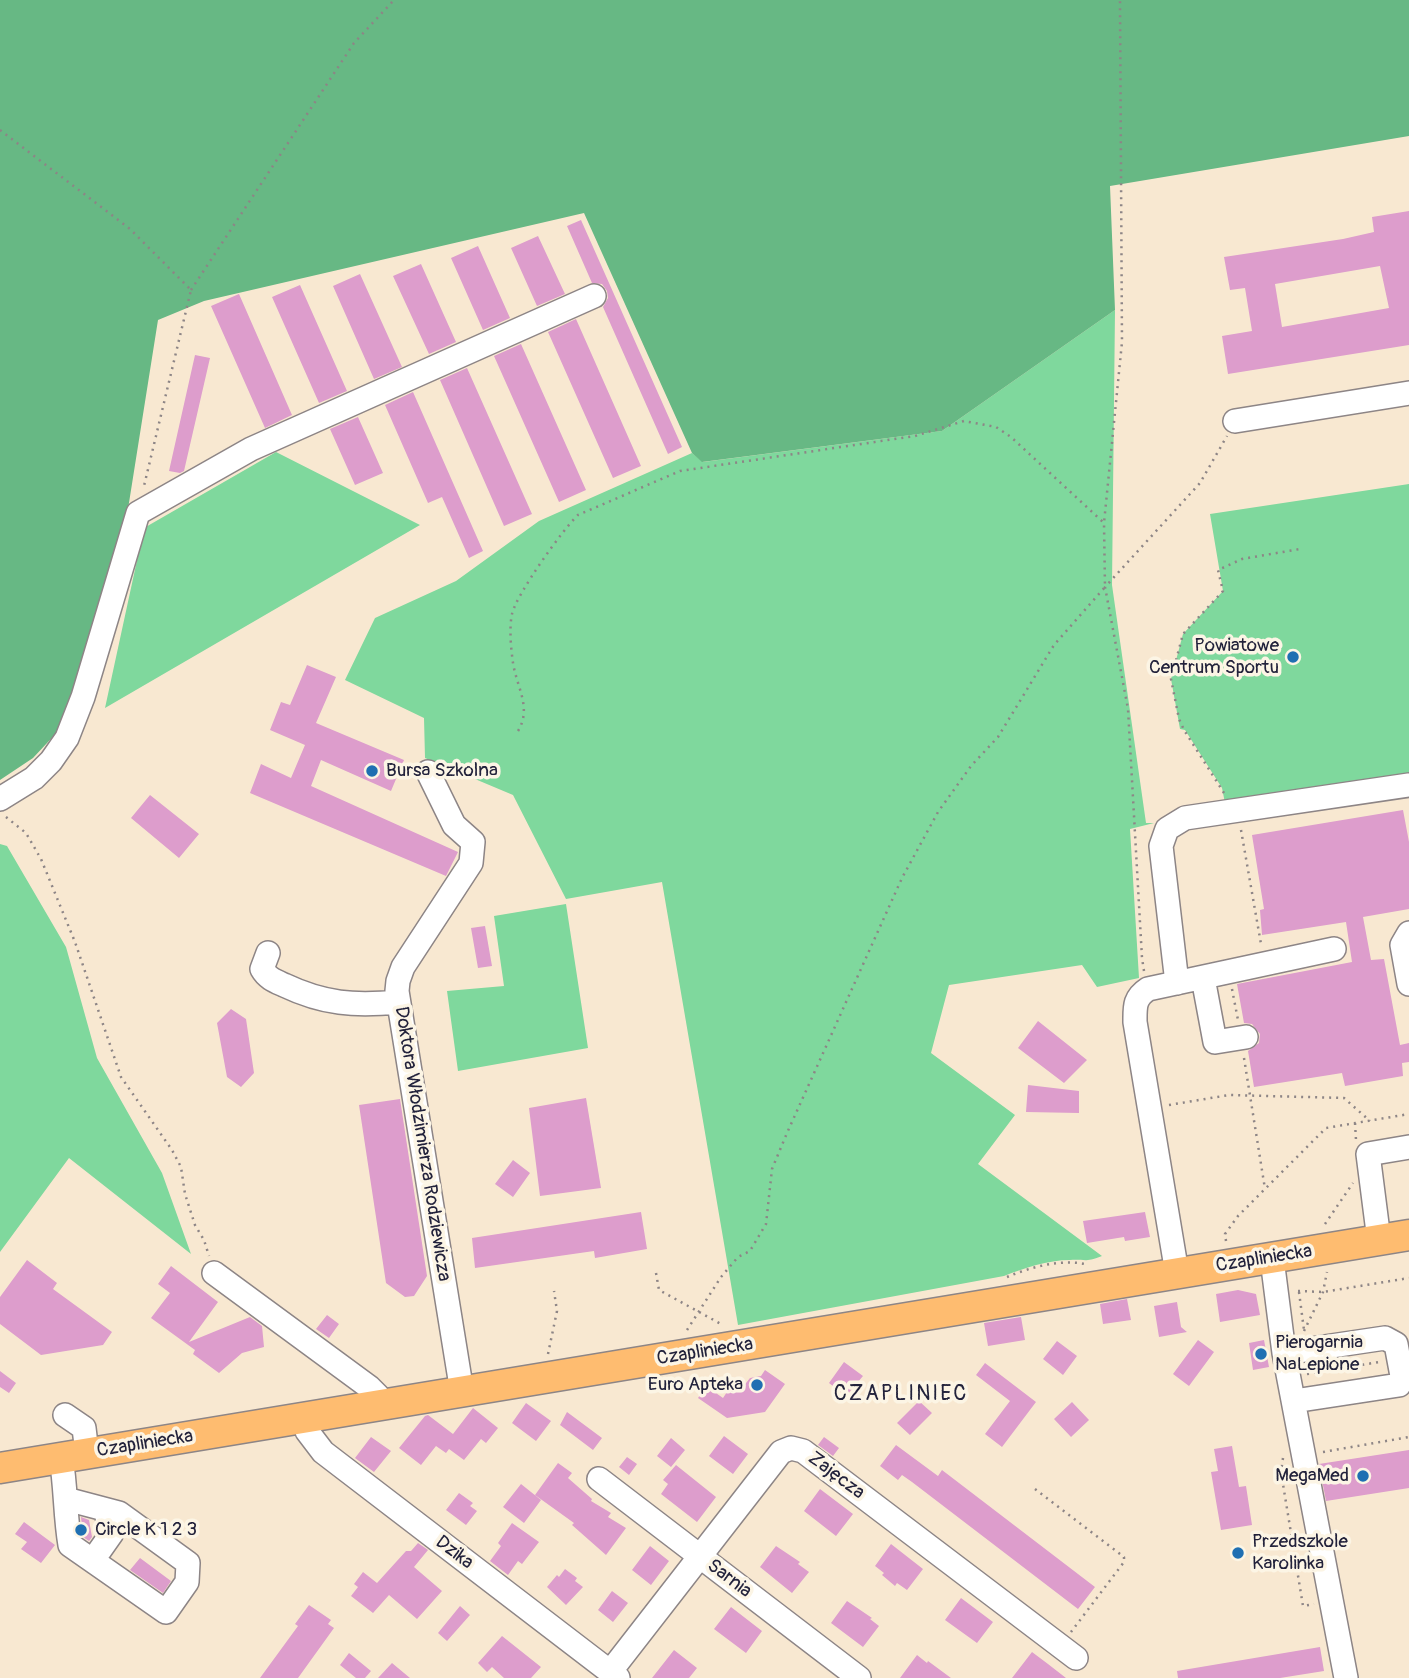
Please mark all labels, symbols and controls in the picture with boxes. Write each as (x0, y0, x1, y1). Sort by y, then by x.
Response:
place label: Powiatowe Centrum Sportu (1149, 635, 1279, 679)
marker: Powiatowe Centrum Sportu (1285, 649, 1301, 665)
place label: Bursa Szkolna (386, 760, 498, 782)
marker: Bursa Szkolna (364, 763, 380, 779)
street label: Doktora Włodzimierza Rodziewicza (389, 1005, 455, 1283)
street label: Czapliniecka (1214, 1240, 1314, 1278)
place label: Pierogarnia NaLepione (1275, 1332, 1363, 1376)
street label: Czapliniecka (655, 1333, 755, 1371)
marker: Pierogarnia NaLepione (1253, 1346, 1269, 1362)
place label: Euro Apteka (648, 1374, 743, 1396)
marker: Euro Apteka (749, 1377, 765, 1393)
district label: CZAPLINIEC (835, 1382, 967, 1408)
street label: Czapliniecka (95, 1425, 195, 1463)
street label: Zajęcza (803, 1447, 869, 1505)
place label: MegaMed (1275, 1465, 1349, 1487)
marker: MegaMed (1355, 1468, 1371, 1484)
place label: Circle K 1 2 3 (95, 1519, 197, 1541)
marker: Circle K 1 2 3 (73, 1522, 89, 1538)
street label: Dzika (430, 1531, 478, 1575)
place label: Przedszkole Karolinka (1252, 1531, 1348, 1575)
marker: Przedszkole Karolinka (1230, 1545, 1246, 1561)
street label: Sarnia (702, 1555, 756, 1603)

